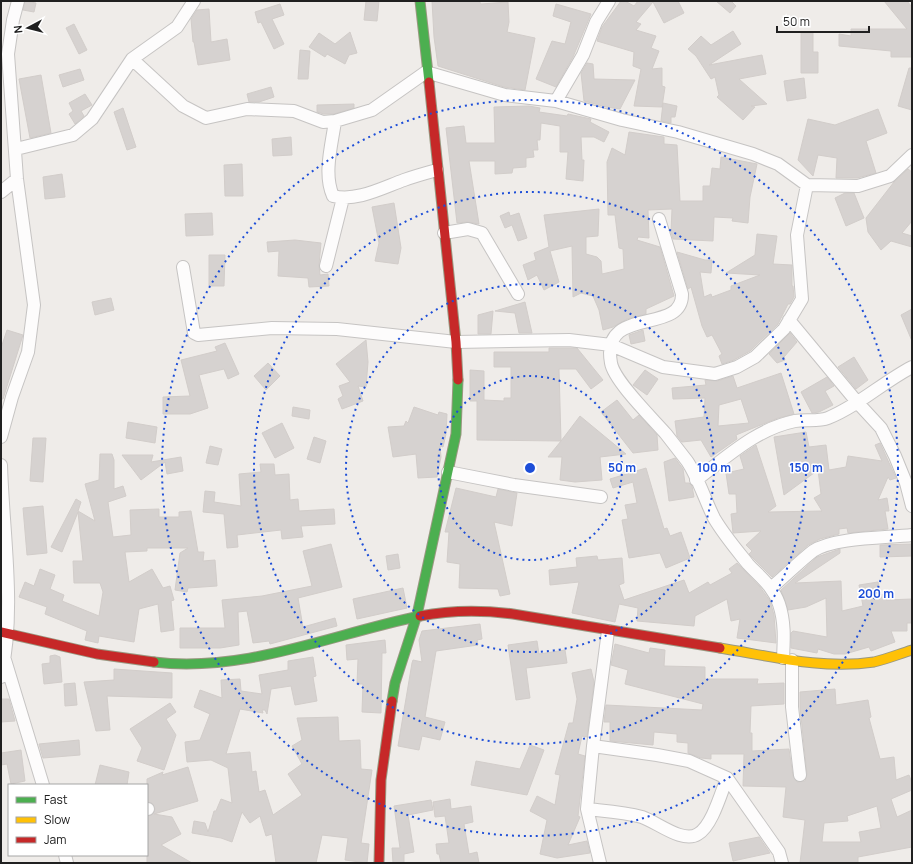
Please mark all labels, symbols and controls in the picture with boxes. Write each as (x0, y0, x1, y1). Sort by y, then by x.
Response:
north arrow (8, 8, 48, 48)
scale bar (777, 8, 869, 34)
text: 50 m (783, 13, 810, 30)
text: N (10, 24, 26, 34)
text: 50 m (608, 459, 636, 476)
text: 100 m (697, 459, 731, 476)
text: 150 m (789, 459, 823, 476)
centre of rings (523, 461, 537, 475)
text: 200 m (858, 585, 894, 602)
legend (8, 784, 148, 856)
text: Fast (44, 791, 68, 808)
text: Slow (44, 811, 70, 828)
text: Jam (44, 831, 66, 848)

